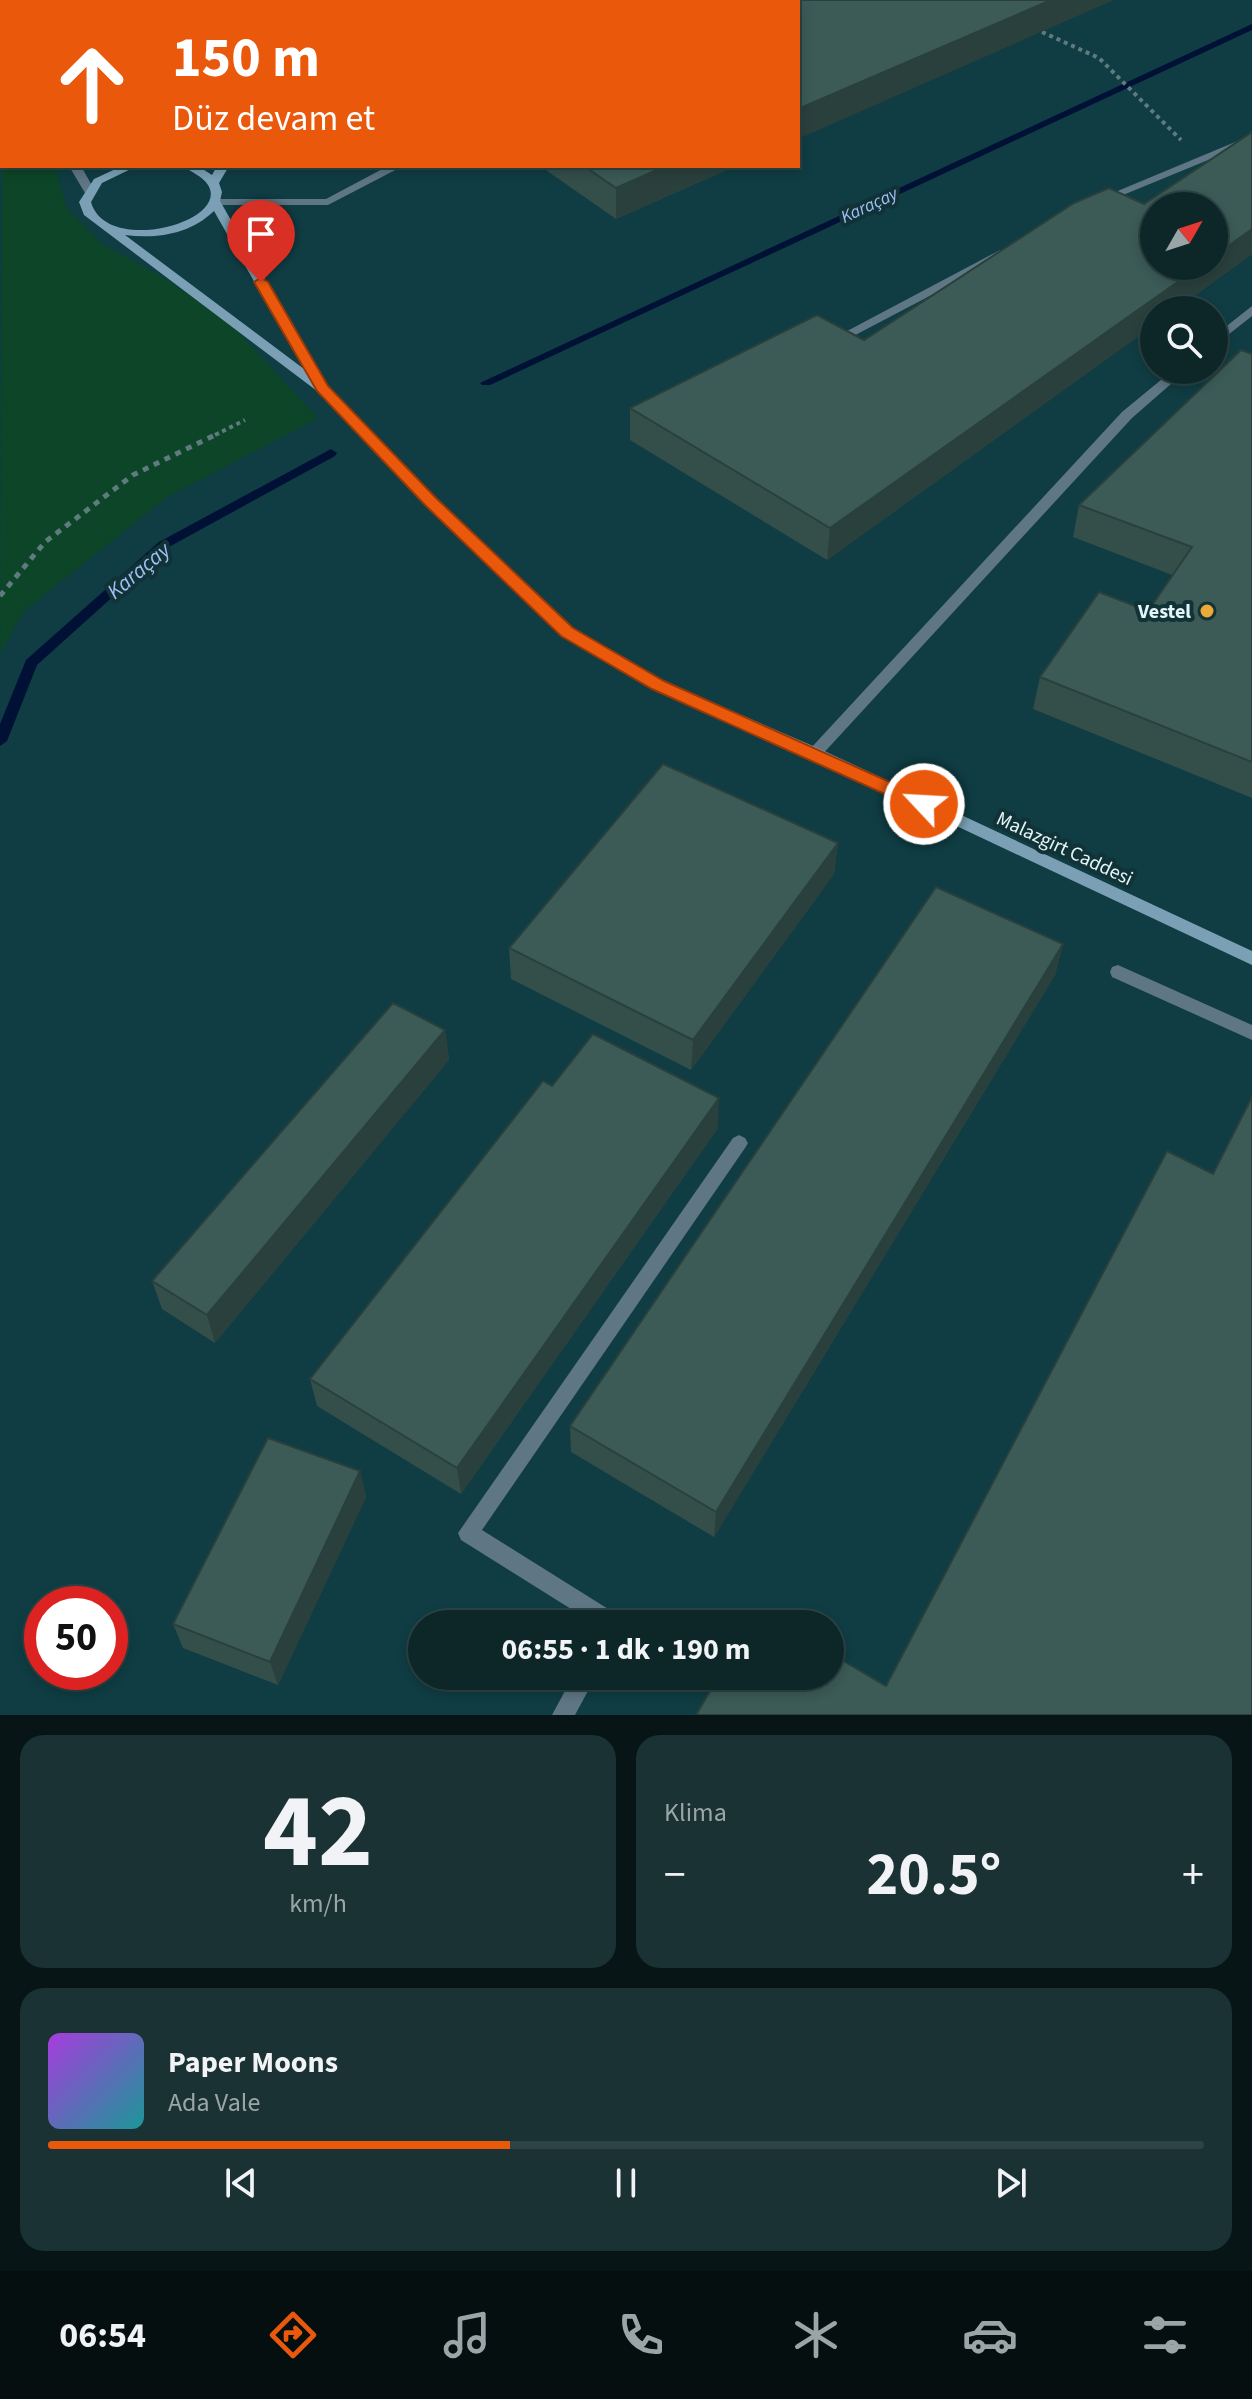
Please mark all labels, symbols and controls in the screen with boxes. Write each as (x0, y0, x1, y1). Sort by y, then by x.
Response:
text: 150 m (172, 19, 320, 98)
icon: ahead (40, 32, 144, 136)
text: Düz devam et (172, 93, 375, 144)
water label: Karaçay (837, 181, 903, 230)
north arrow (1140, 192, 1228, 280)
map controls (1140, 192, 1228, 384)
pin (227, 200, 295, 282)
icon: arrive (239, 212, 283, 256)
button: search (1140, 296, 1228, 384)
water label: Karaçay (100, 534, 178, 607)
place label: Vestel (1137, 598, 1191, 626)
marker: Vestel (1198, 602, 1216, 620)
position arrow (882, 762, 966, 846)
street label: Malazgirt Caddesi (992, 805, 1137, 893)
speed limit sign: 50 (24, 1586, 128, 1690)
text: 06:55 · 1 dk · 190 m (501, 1628, 751, 1671)
text: 42 (263, 1759, 373, 1907)
text: Klima (664, 1794, 727, 1831)
text: 20.5° (867, 1833, 1001, 1918)
text: − (664, 1844, 686, 1907)
text: + (1182, 1844, 1204, 1907)
text: km/h (289, 1885, 347, 1922)
text: Paper Moons (168, 2041, 338, 2084)
text: Ada Vale (168, 2084, 260, 2121)
icon: previous (219, 2161, 263, 2205)
icon: pause (604, 2161, 648, 2205)
icon: next (989, 2161, 1033, 2205)
icon: directions (265, 2307, 321, 2363)
icon: music (439, 2307, 495, 2363)
icon: phone (613, 2307, 669, 2363)
icon: climate (788, 2307, 844, 2363)
icon: car (962, 2307, 1018, 2363)
icon: filters (1137, 2307, 1193, 2363)
text: 06:54 (59, 2310, 146, 2361)

